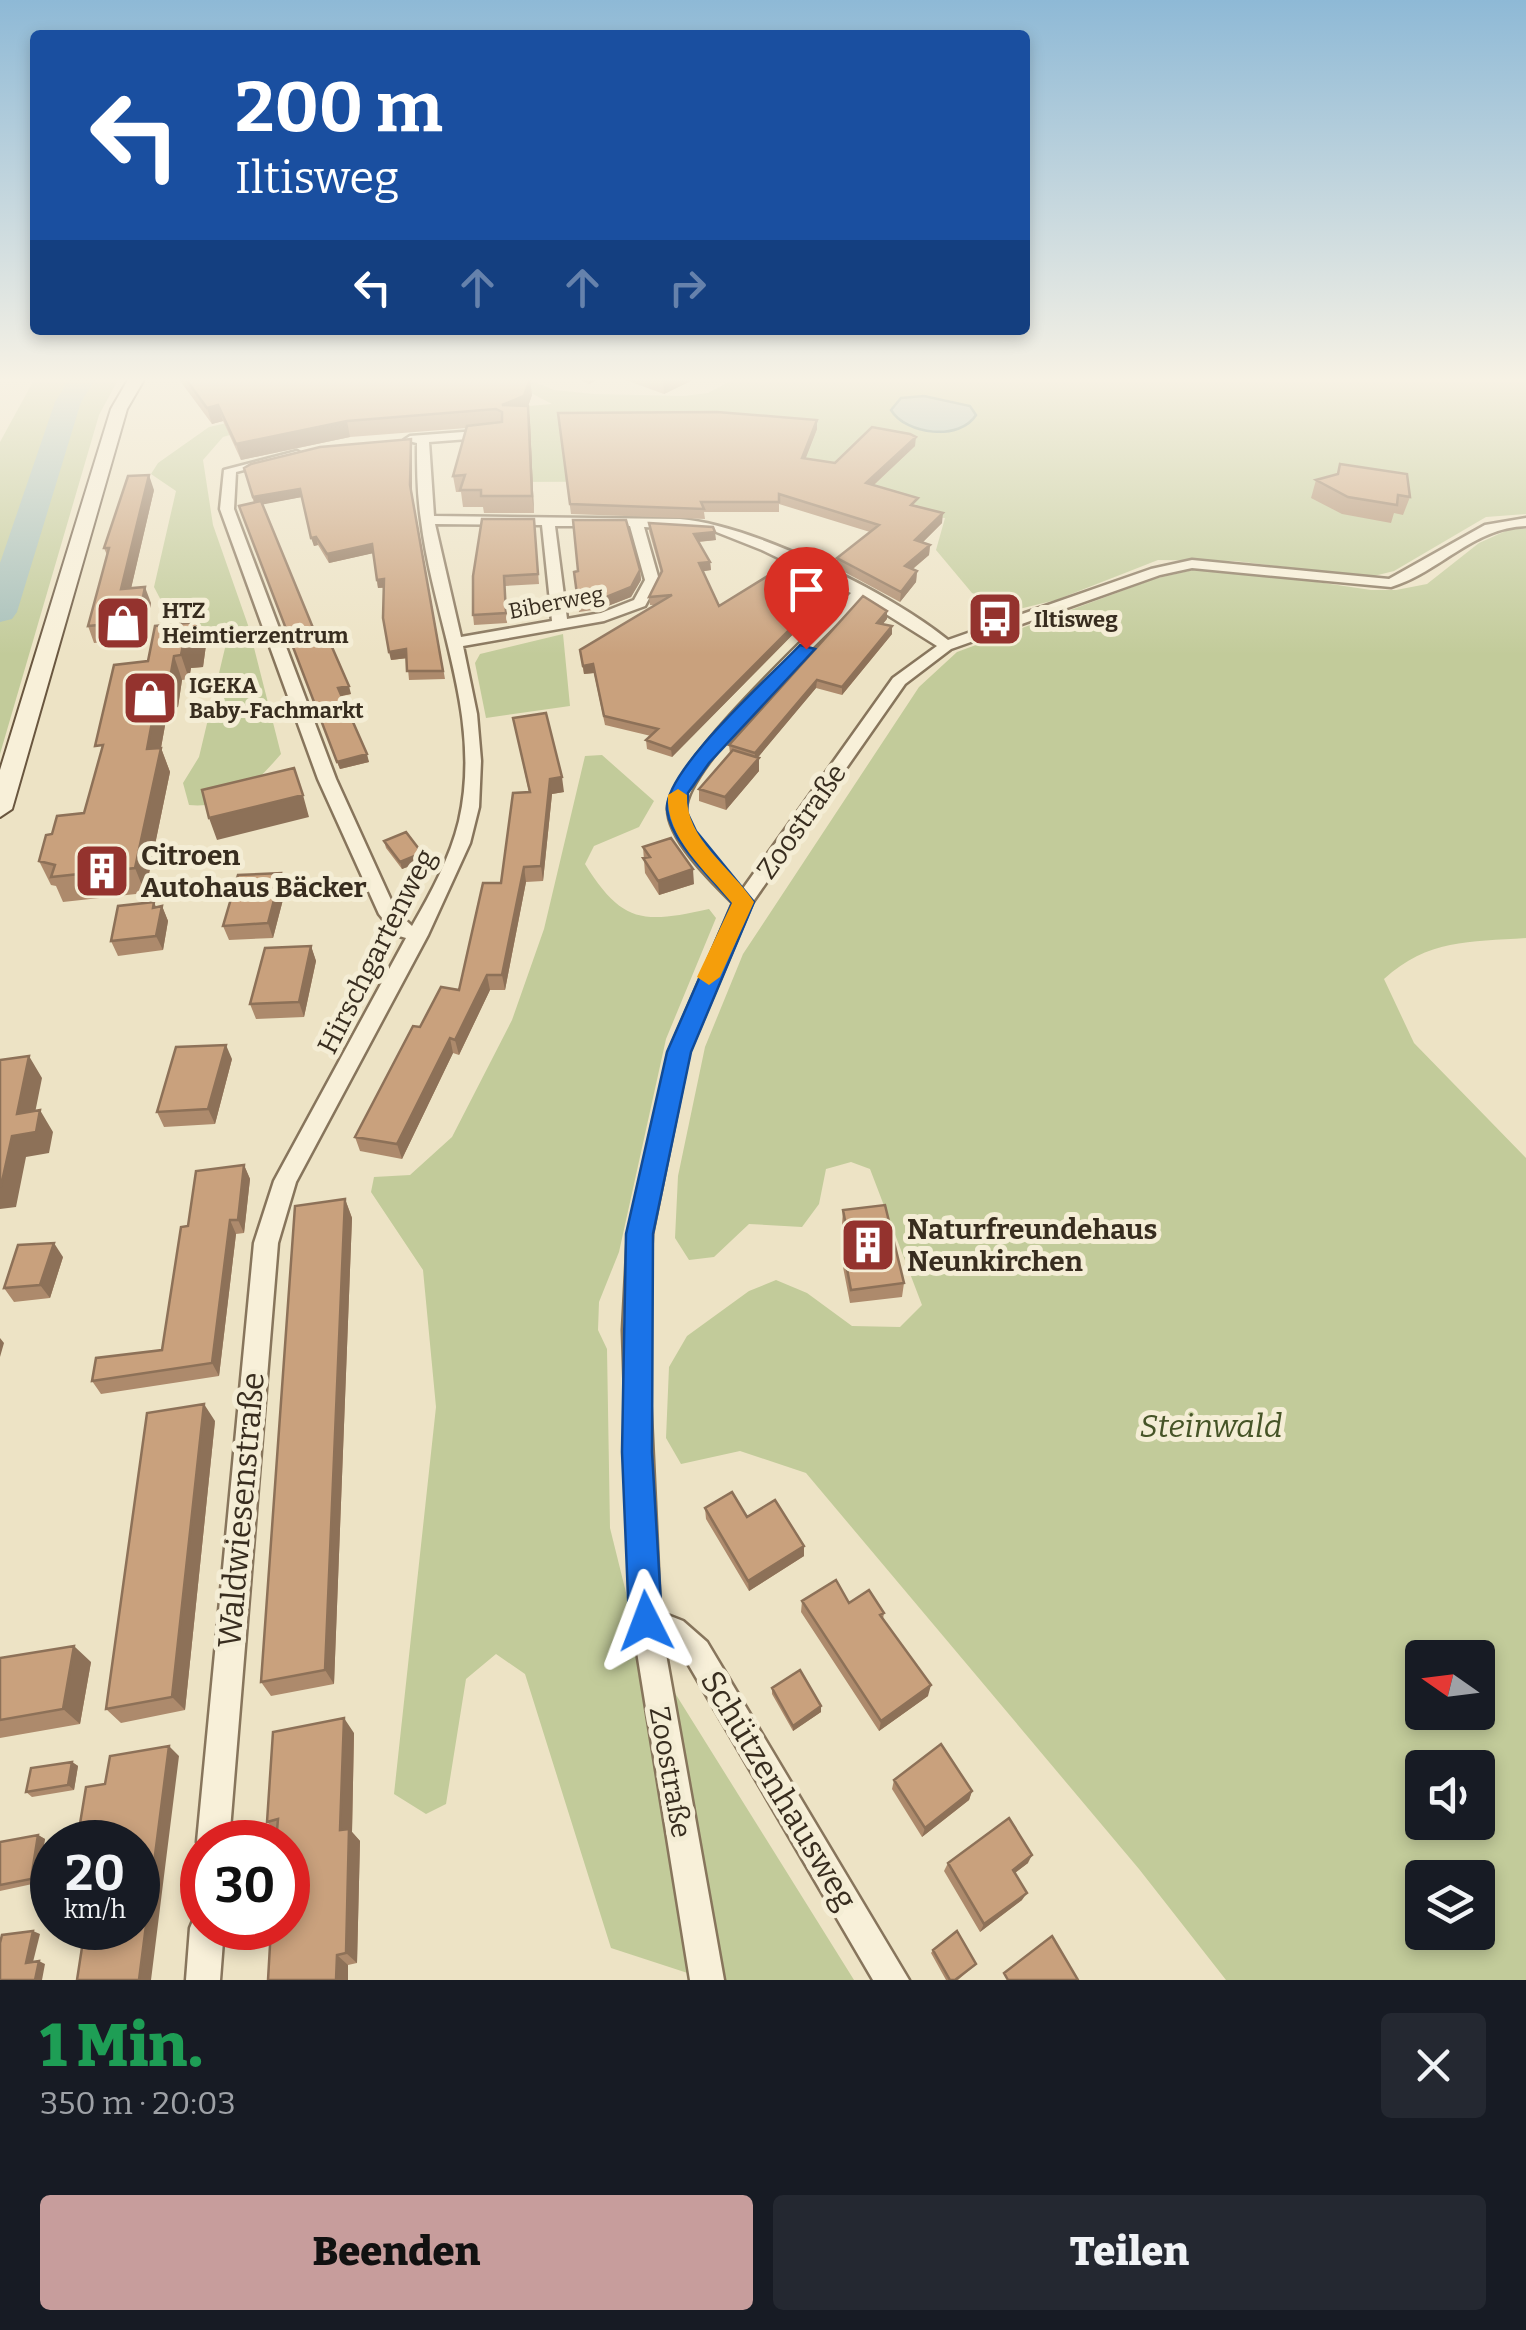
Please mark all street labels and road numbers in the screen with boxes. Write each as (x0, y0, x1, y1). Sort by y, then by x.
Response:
street label: Biberweg (506, 580, 606, 625)
street label: Zoostraße (750, 757, 853, 885)
street label: Hirschgartenweg (311, 843, 442, 1059)
street label: Waldwiesenstraße (210, 1371, 272, 1649)
street label: Schützenhausweg (693, 1664, 865, 1916)
street label: Zoostraße (643, 1704, 698, 1840)

